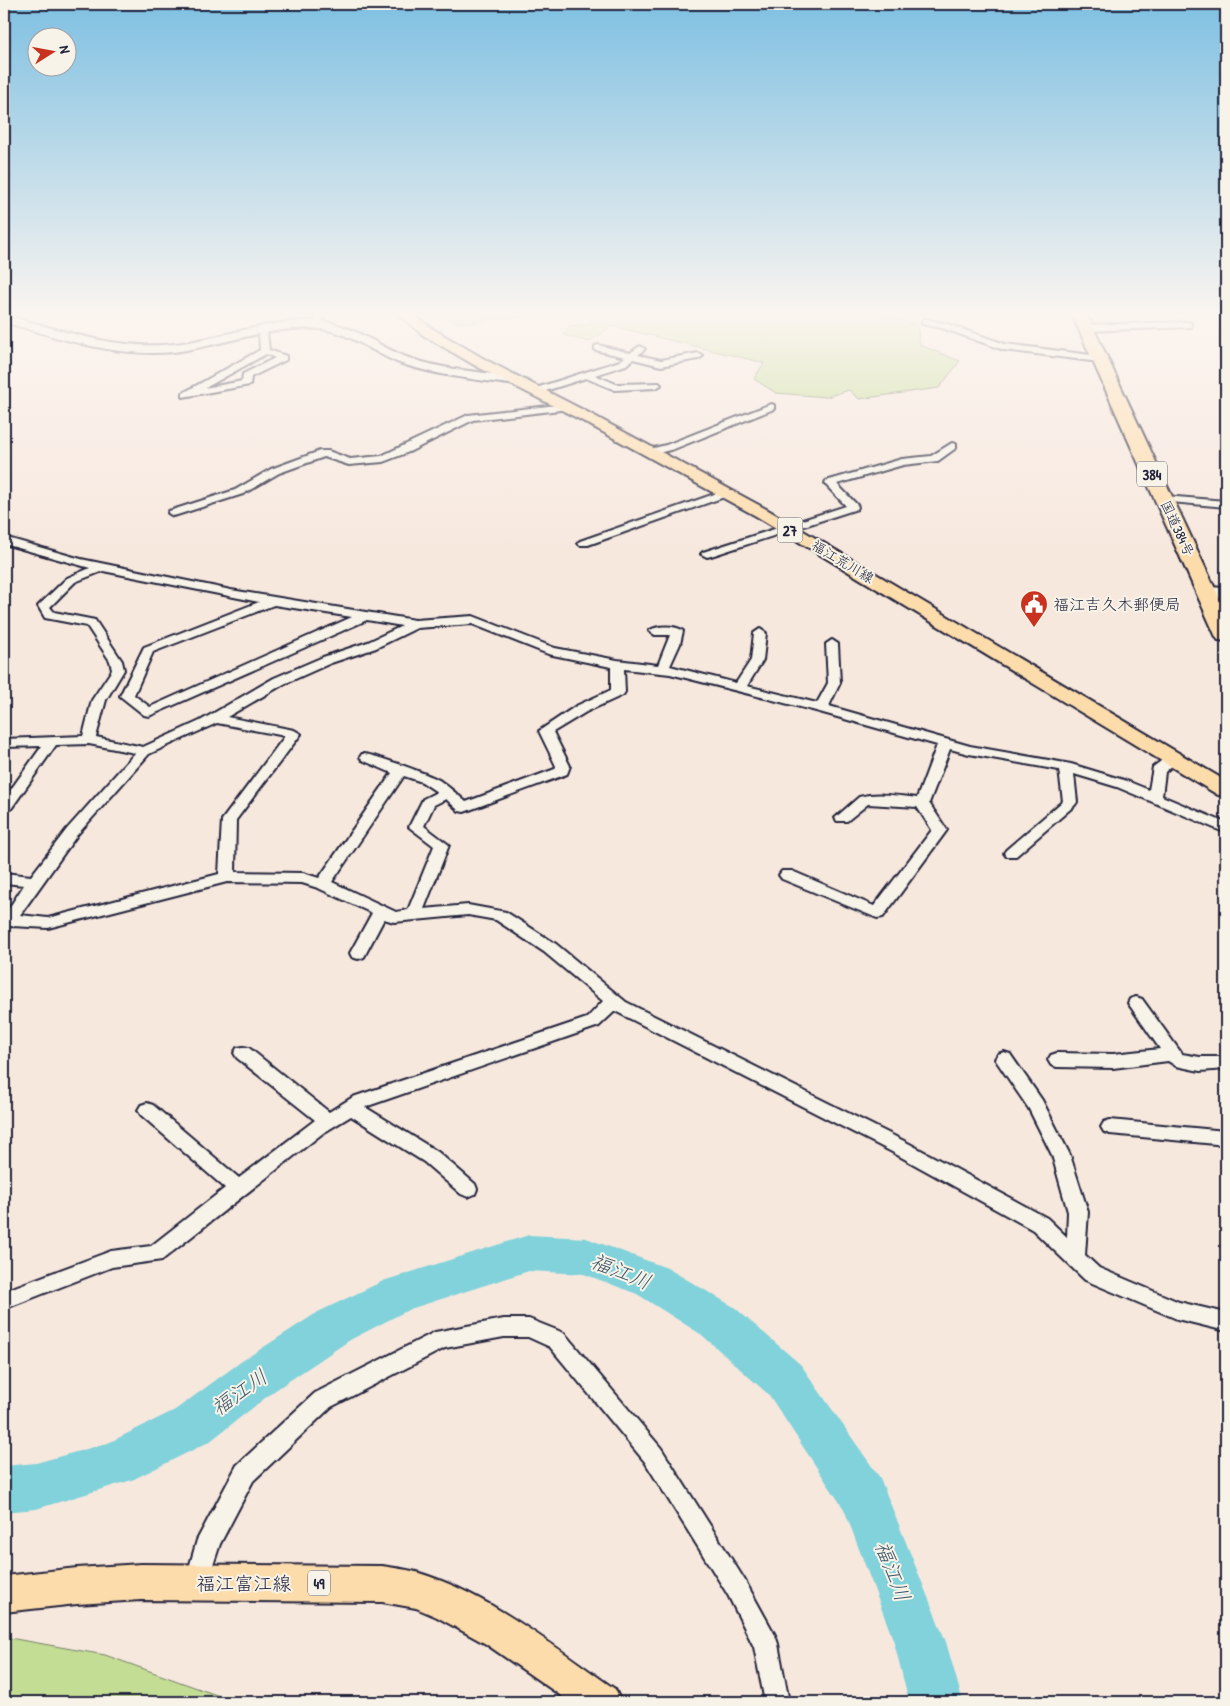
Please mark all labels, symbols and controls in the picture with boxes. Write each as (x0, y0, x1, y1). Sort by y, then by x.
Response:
north arrow (28, 28, 78, 78)
text: N (55, 44, 75, 55)
road number: 384 (1137, 462, 1167, 486)
street label: 国道384号 (1157, 497, 1199, 559)
road number: 27 (778, 518, 802, 542)
street label: 福江荒川線 (808, 535, 878, 587)
public building icon: 福江吉久木郵便局 (1019, 589, 1049, 628)
place label: 福江吉久木郵便局 (1053, 593, 1181, 615)
water label: 福江川 (586, 1246, 656, 1296)
water label: 福江川 (205, 1362, 273, 1422)
water label: 福江川 (868, 1536, 918, 1606)
street label: 福江富江線 (196, 1570, 292, 1596)
road number: 49 (308, 1570, 330, 1596)

